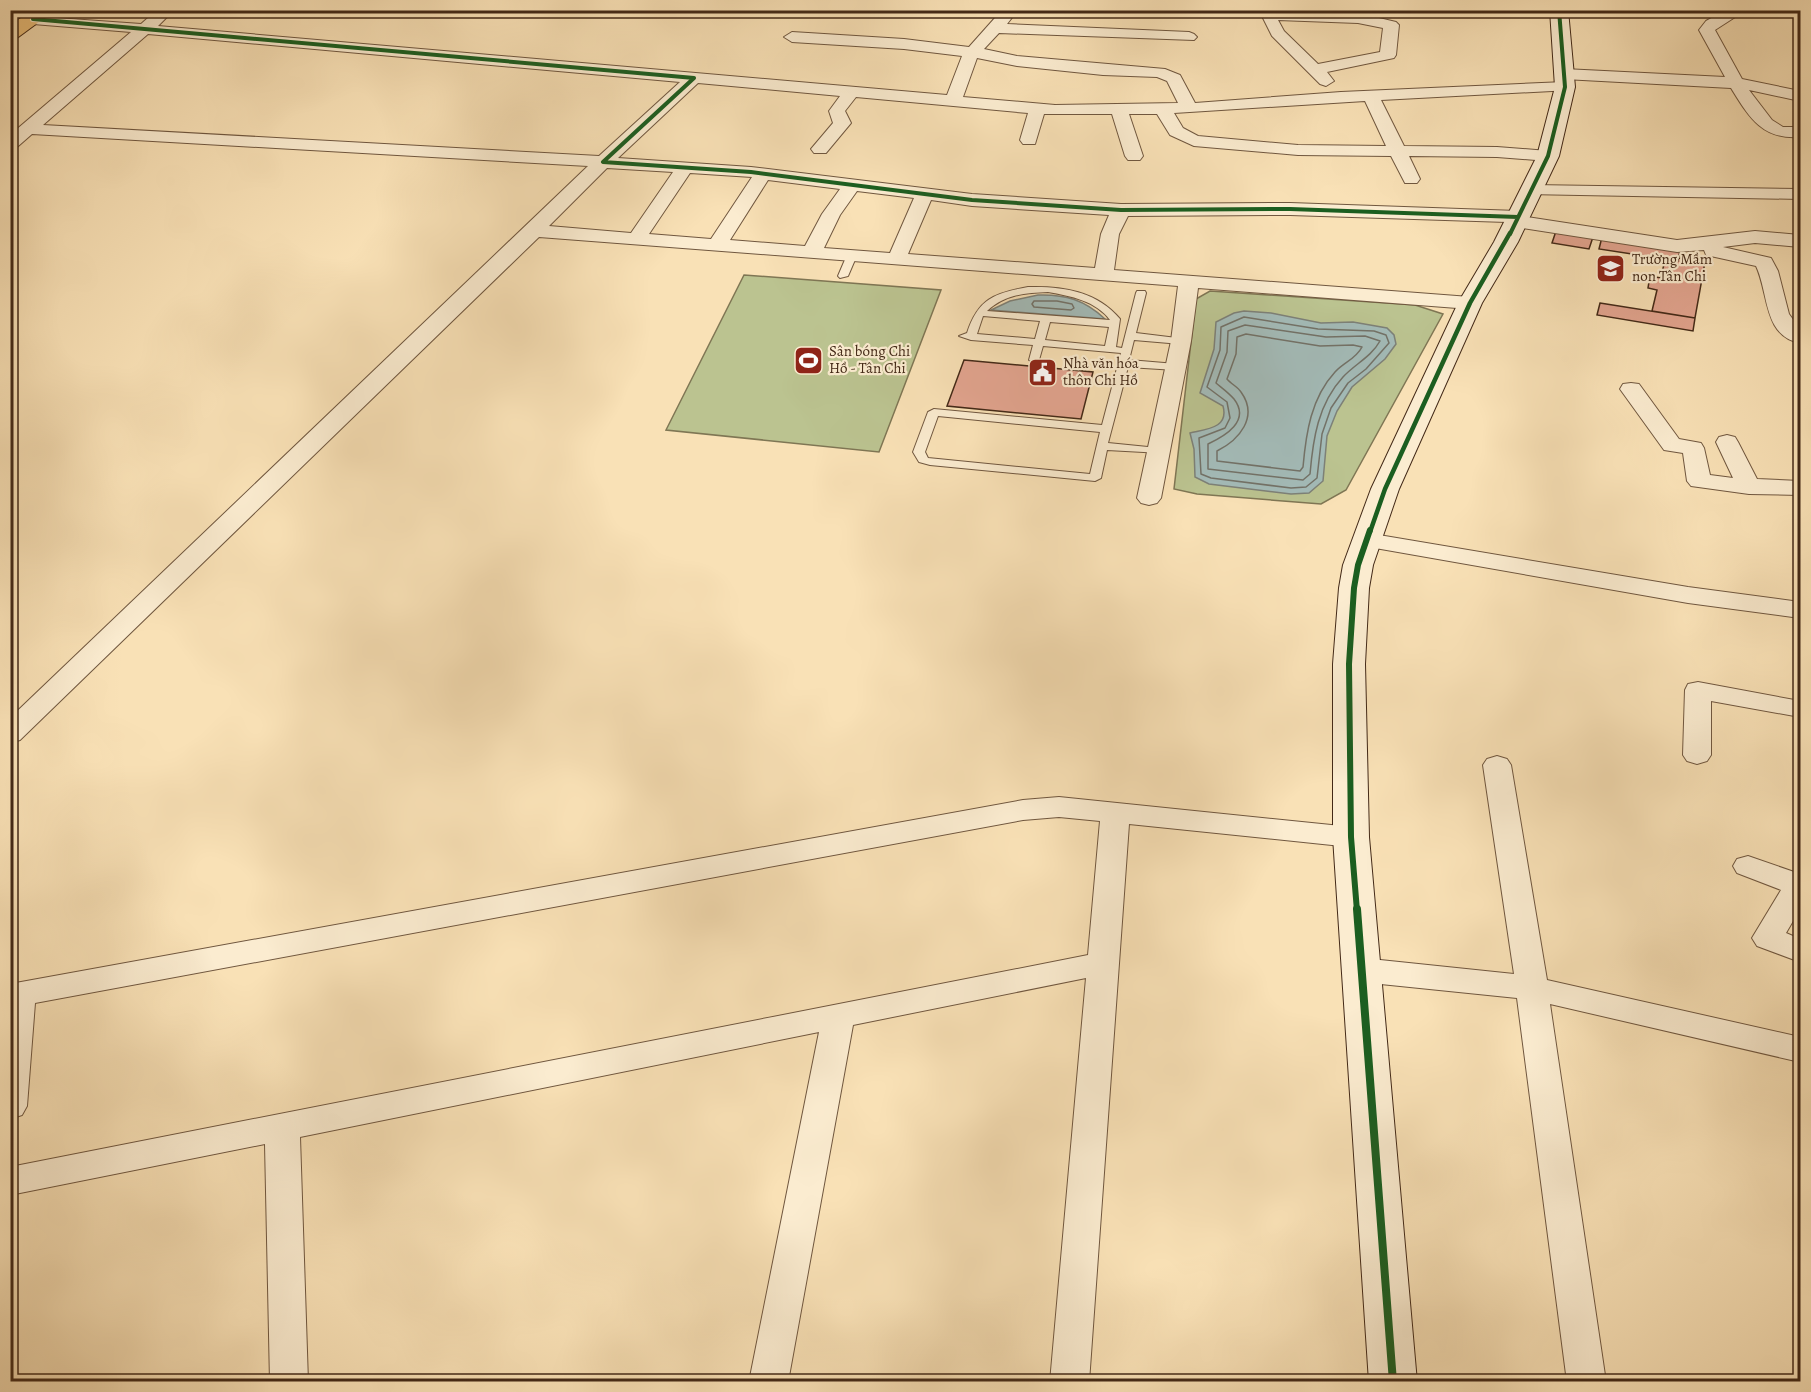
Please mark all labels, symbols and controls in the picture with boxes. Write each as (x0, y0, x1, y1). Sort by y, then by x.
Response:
place label: Trường Mầm non Tân Chi (1632, 249, 1713, 286)
school or university icon: Trường Mầm non Tân Chi (1595, 252, 1627, 284)
place label: Sân bóng Chi Hồ - Tân Chi (829, 341, 910, 378)
sports icon: Sân bóng Chi Hồ - Tân Chi (792, 344, 824, 376)
place label: Nhà văn hóa thôn Chi Hồ (1063, 353, 1139, 390)
public building icon: Nhà văn hóa thôn Chi Hồ (1026, 356, 1058, 388)

